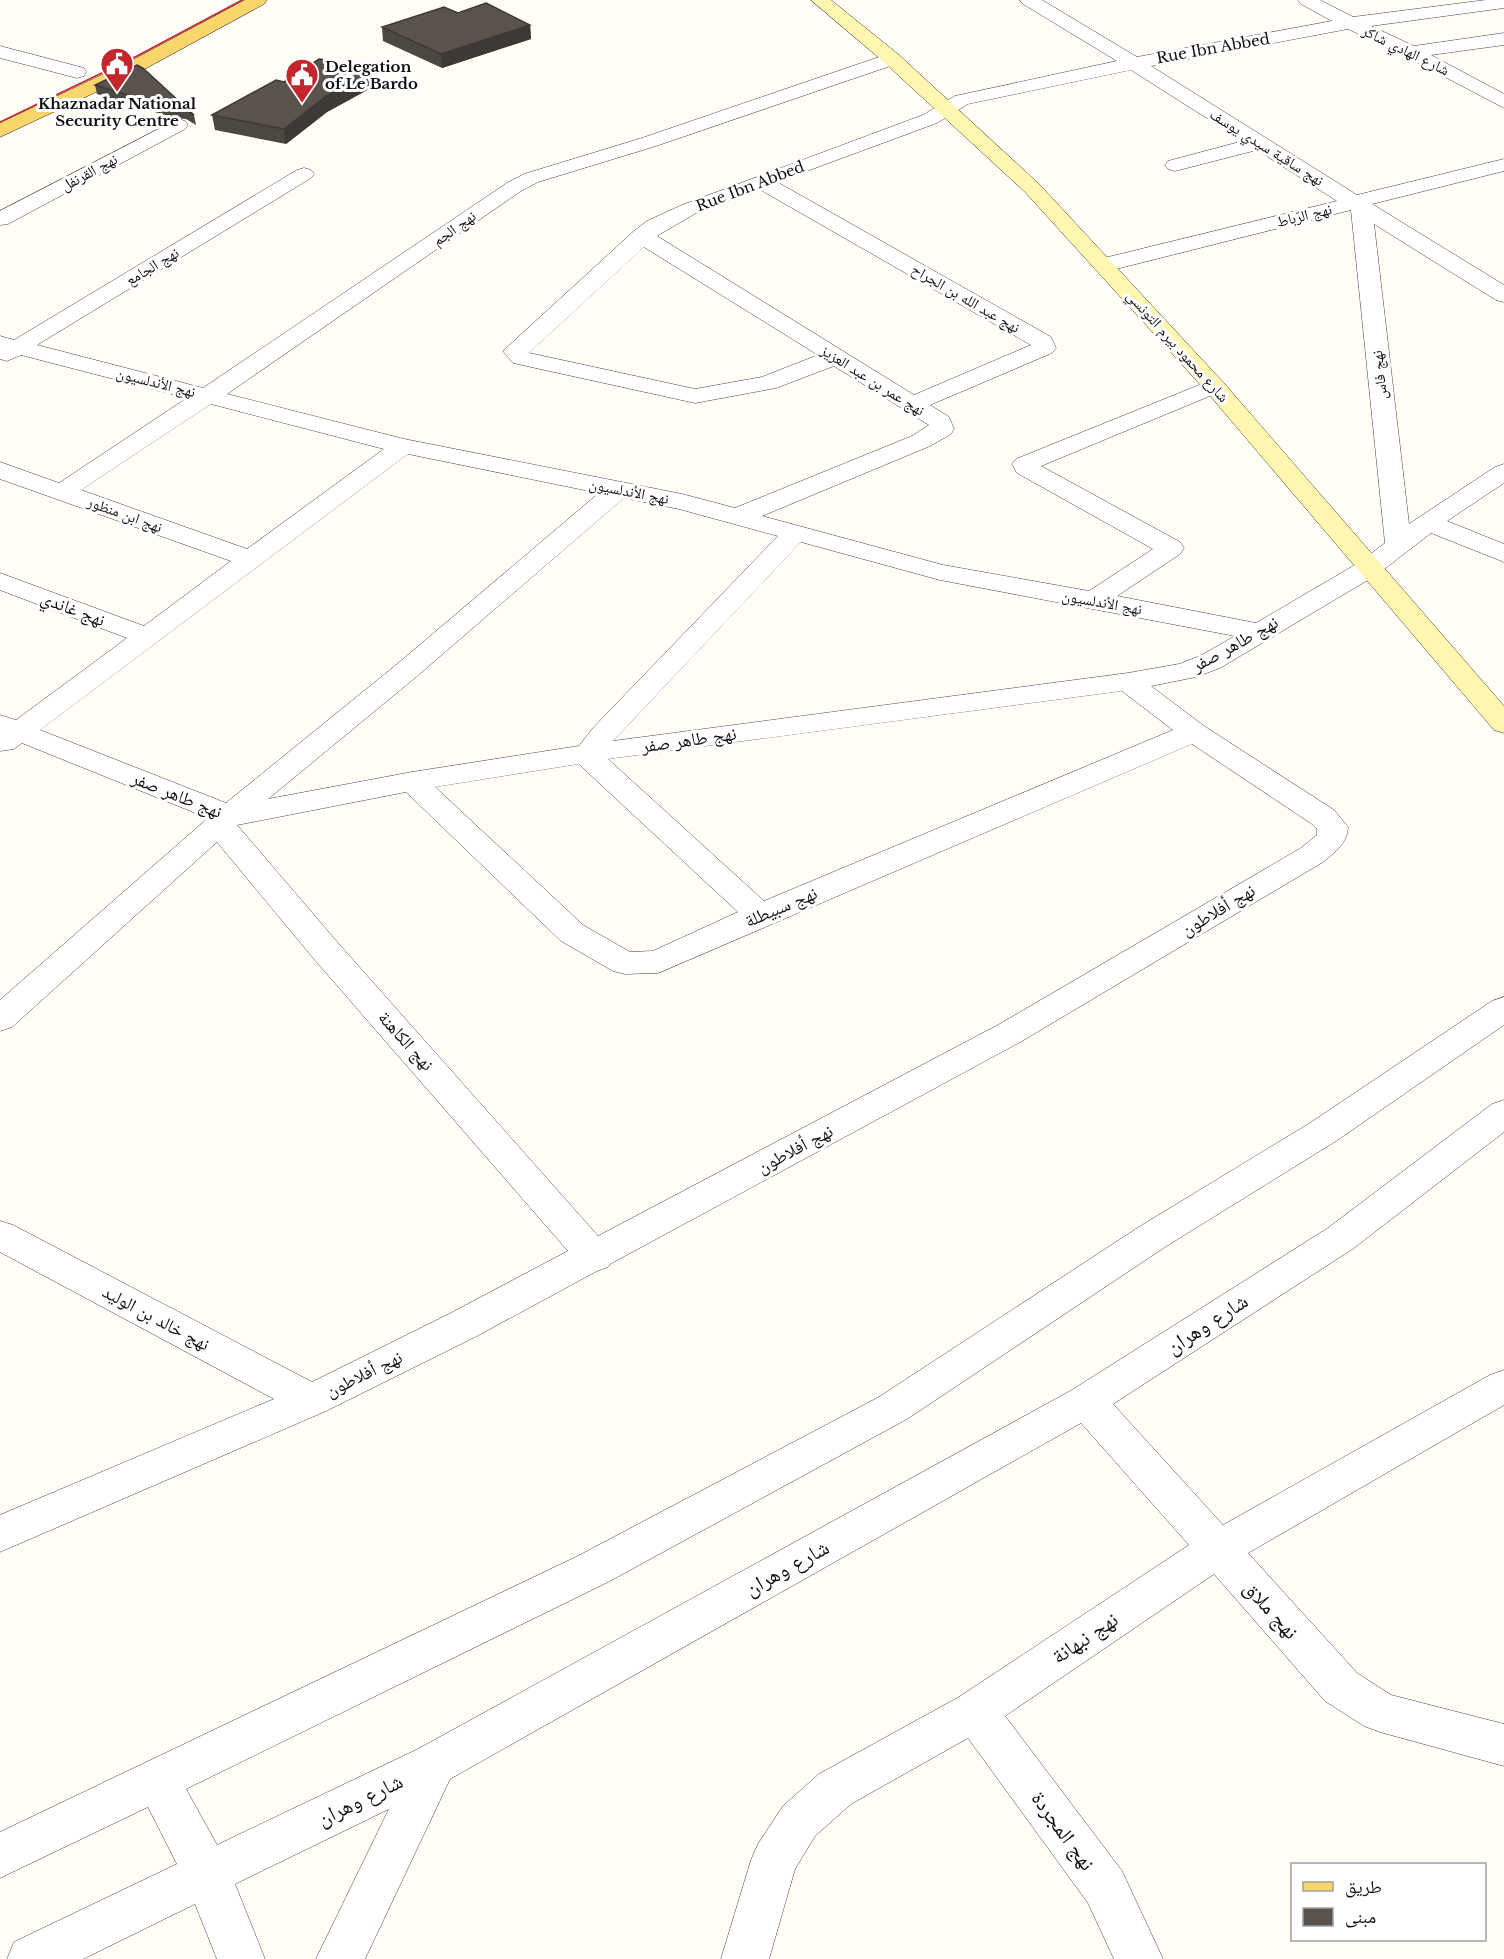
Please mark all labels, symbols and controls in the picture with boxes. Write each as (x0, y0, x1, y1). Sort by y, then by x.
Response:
street label: شارع الهادي شاكر (1357, 20, 1453, 82)
street label: Rue Ibn Abbed (1155, 29, 1271, 67)
public building icon: Khaznadar National Security Centre (99, 46, 135, 93)
public building icon: Delegation of Le Bardo (284, 57, 320, 104)
place label: Delegation of Le Bardo (325, 57, 418, 93)
place label: Khaznadar National Security Centre (38, 94, 197, 130)
street label: نهج ساقية سيدي يوسف (1205, 104, 1328, 192)
street label: نهج القرنفل (57, 149, 121, 196)
street label: Rue Ibn Abbed (693, 157, 807, 215)
street label: نهج الرّباط (1274, 199, 1334, 232)
street label: نهج الجم (429, 206, 480, 251)
street label: نهج الجامع (122, 243, 183, 290)
street label: نهج عبد الله بن الجراح (908, 259, 1024, 338)
street label: شارع محمود بيرم التونسي (1121, 286, 1233, 408)
street label: نهج عمر بن عبد العزيز (816, 340, 929, 420)
street label: نهج فاس (1367, 349, 1392, 401)
street label: نهج الأندلسيون (114, 363, 198, 402)
street label: نهج الأندلسيون (587, 474, 671, 509)
street label: نهج ابن منظور (84, 491, 165, 537)
street label: نهج الأندلسيون (1060, 586, 1144, 619)
street label: نهج غاندي (36, 587, 108, 635)
street label: نهج طاهر صفر (1187, 611, 1283, 678)
street label: نهج طاهر صفر (639, 722, 738, 759)
street label: نهج طاهر صفر (127, 767, 225, 824)
street label: نهج أفلاطون (1177, 879, 1260, 942)
street label: نهج سبيطلة (742, 882, 821, 933)
street label: نهج الكاهنة (373, 1007, 438, 1076)
street label: نهج أفلاطون (753, 1120, 837, 1179)
street label: نهج خالد بن الوليد (98, 1280, 214, 1356)
street label: شارع وهران (1161, 1288, 1253, 1360)
street label: نهج أفلاطون (322, 1346, 406, 1403)
street label: شارع وهران (740, 1534, 834, 1602)
street label: نهج ملاق (1238, 1575, 1304, 1645)
street label: نهج نبهانة (1047, 1606, 1123, 1670)
street label: شارع وهران (313, 1768, 407, 1832)
street label: نهج المجردة (1026, 1786, 1100, 1876)
legend (1291, 1863, 1486, 1941)
text: طريق (1345, 1876, 1382, 1898)
text: مبنى (1345, 1906, 1376, 1928)

